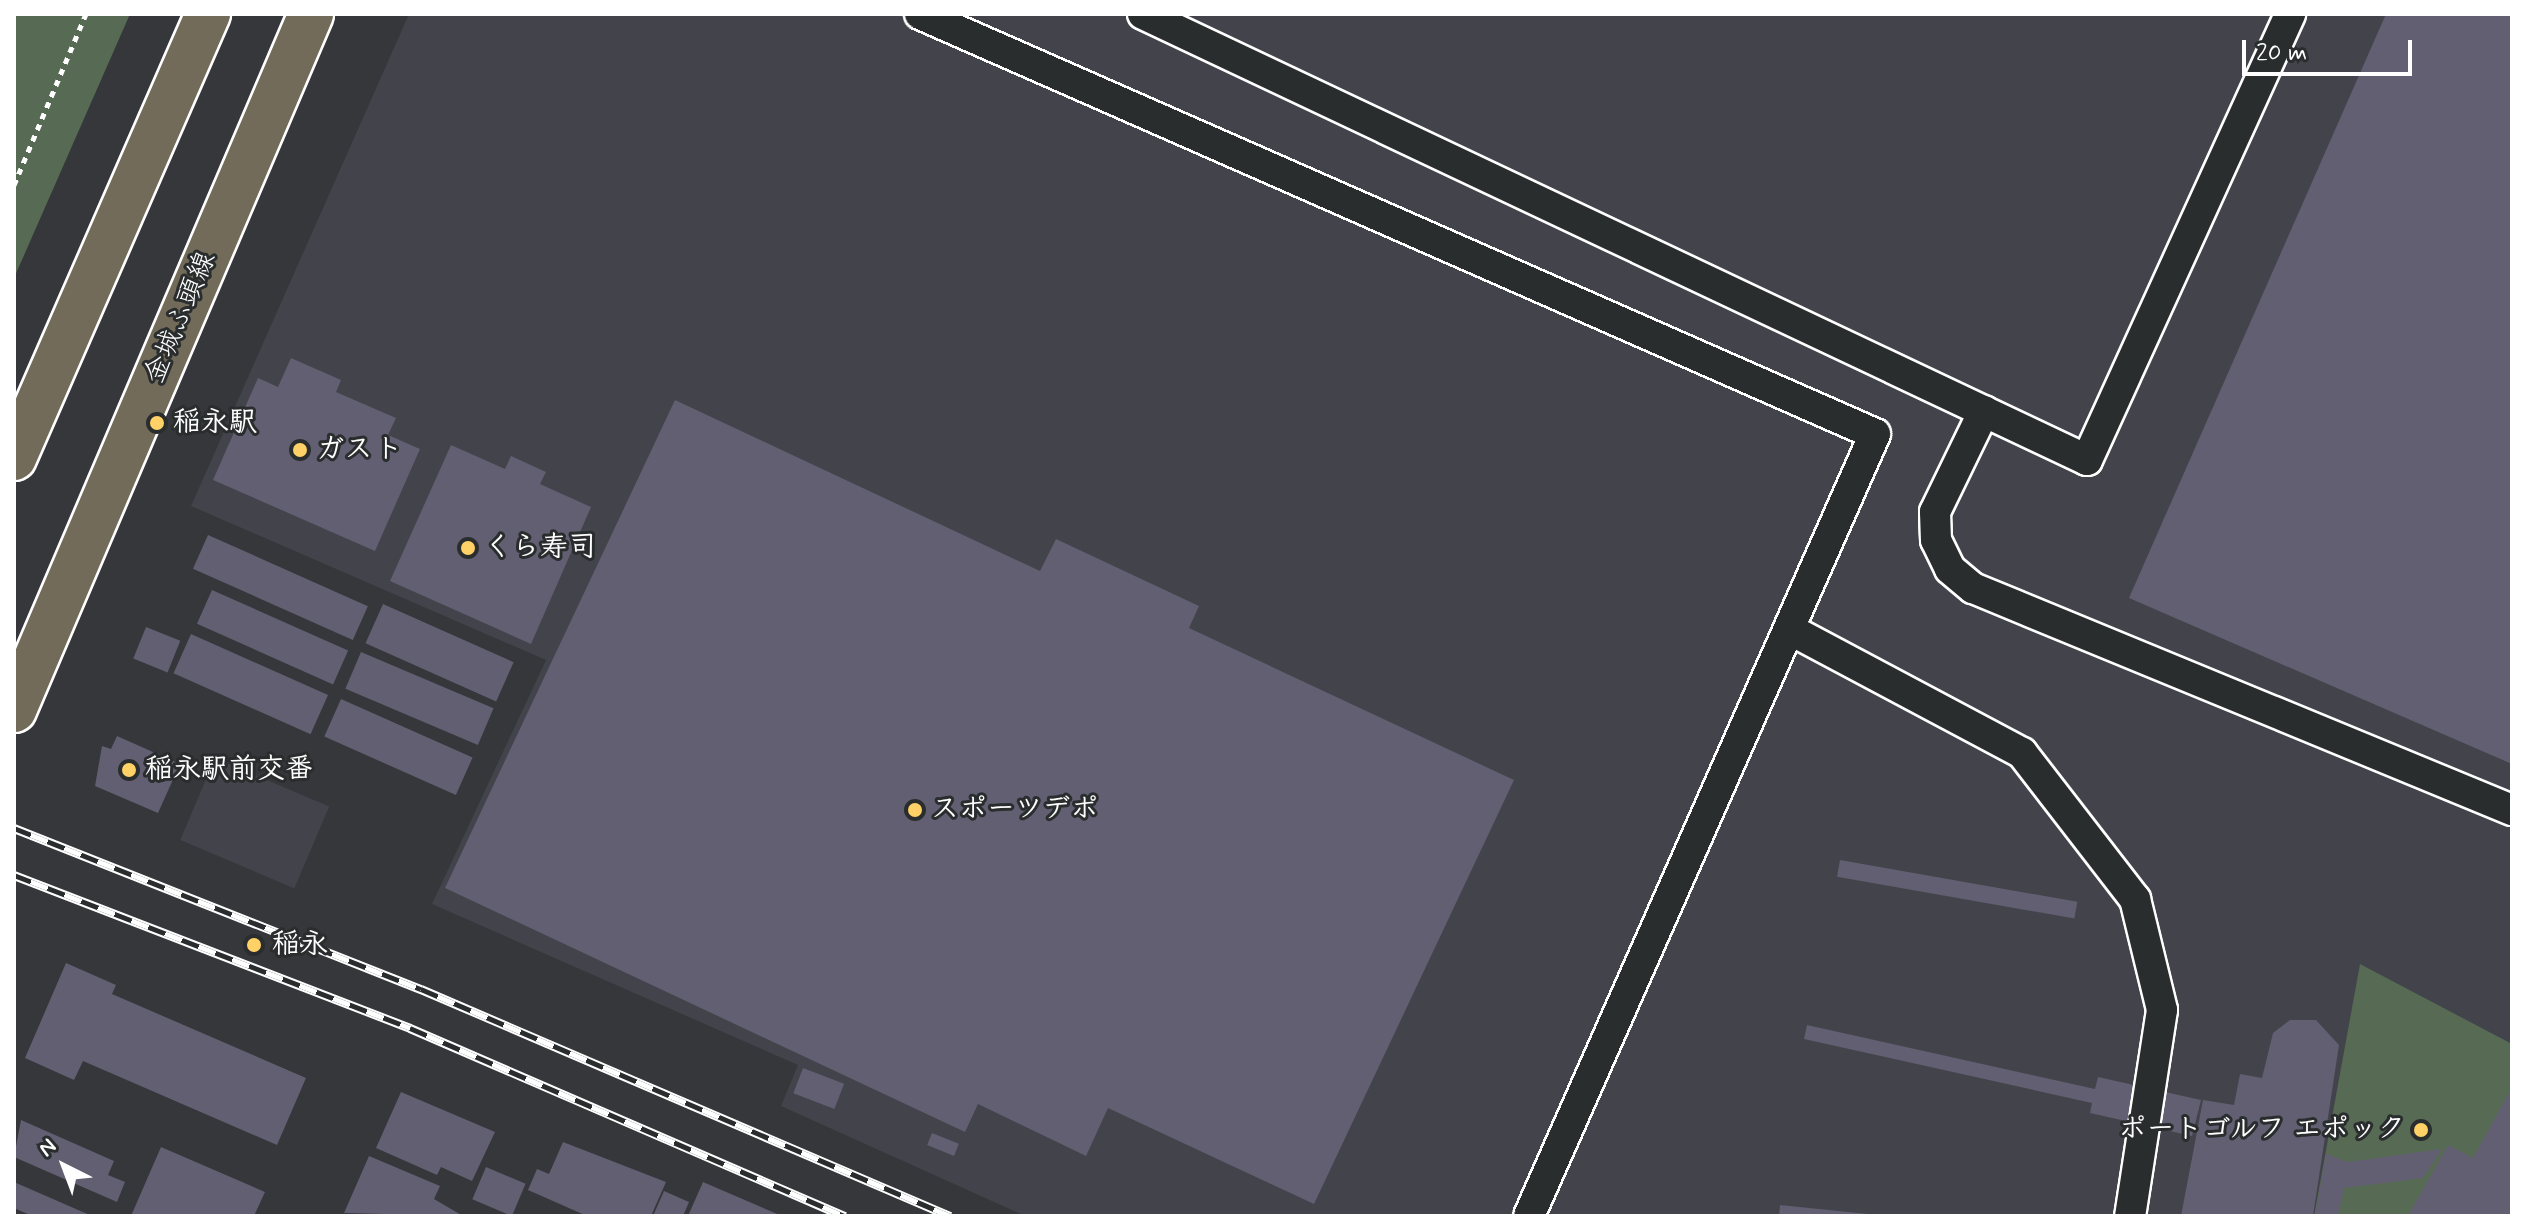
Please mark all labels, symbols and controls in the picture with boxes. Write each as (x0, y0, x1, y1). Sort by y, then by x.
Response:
scale bar (2246, 24, 2416, 74)
text: 20 m (2256, 38, 2307, 69)
street label: 金城ふ頭線 (138, 247, 224, 389)
place label: 稲永駅 (173, 406, 257, 440)
marker: 稲永駅 (148, 414, 166, 432)
place label: ガスト (316, 433, 400, 467)
marker: ガスト (291, 441, 309, 459)
place label: くら寿司 (484, 531, 596, 565)
marker: くら寿司 (459, 539, 477, 557)
place label: 稲永駅前交番 (145, 753, 313, 787)
marker: 稲永駅前交番 (120, 761, 138, 779)
place label: スポーツデポ (931, 793, 1099, 827)
marker: スポーツデポ (906, 801, 924, 819)
place label: 稲永 (272, 928, 328, 962)
marker: 稲永 (243, 934, 265, 956)
place label: ポートゴルフ エポック (2117, 1113, 2405, 1147)
marker: ポートゴルフ エポック (2412, 1121, 2430, 1139)
north arrow (24, 1126, 104, 1206)
text: N (33, 1133, 63, 1163)

